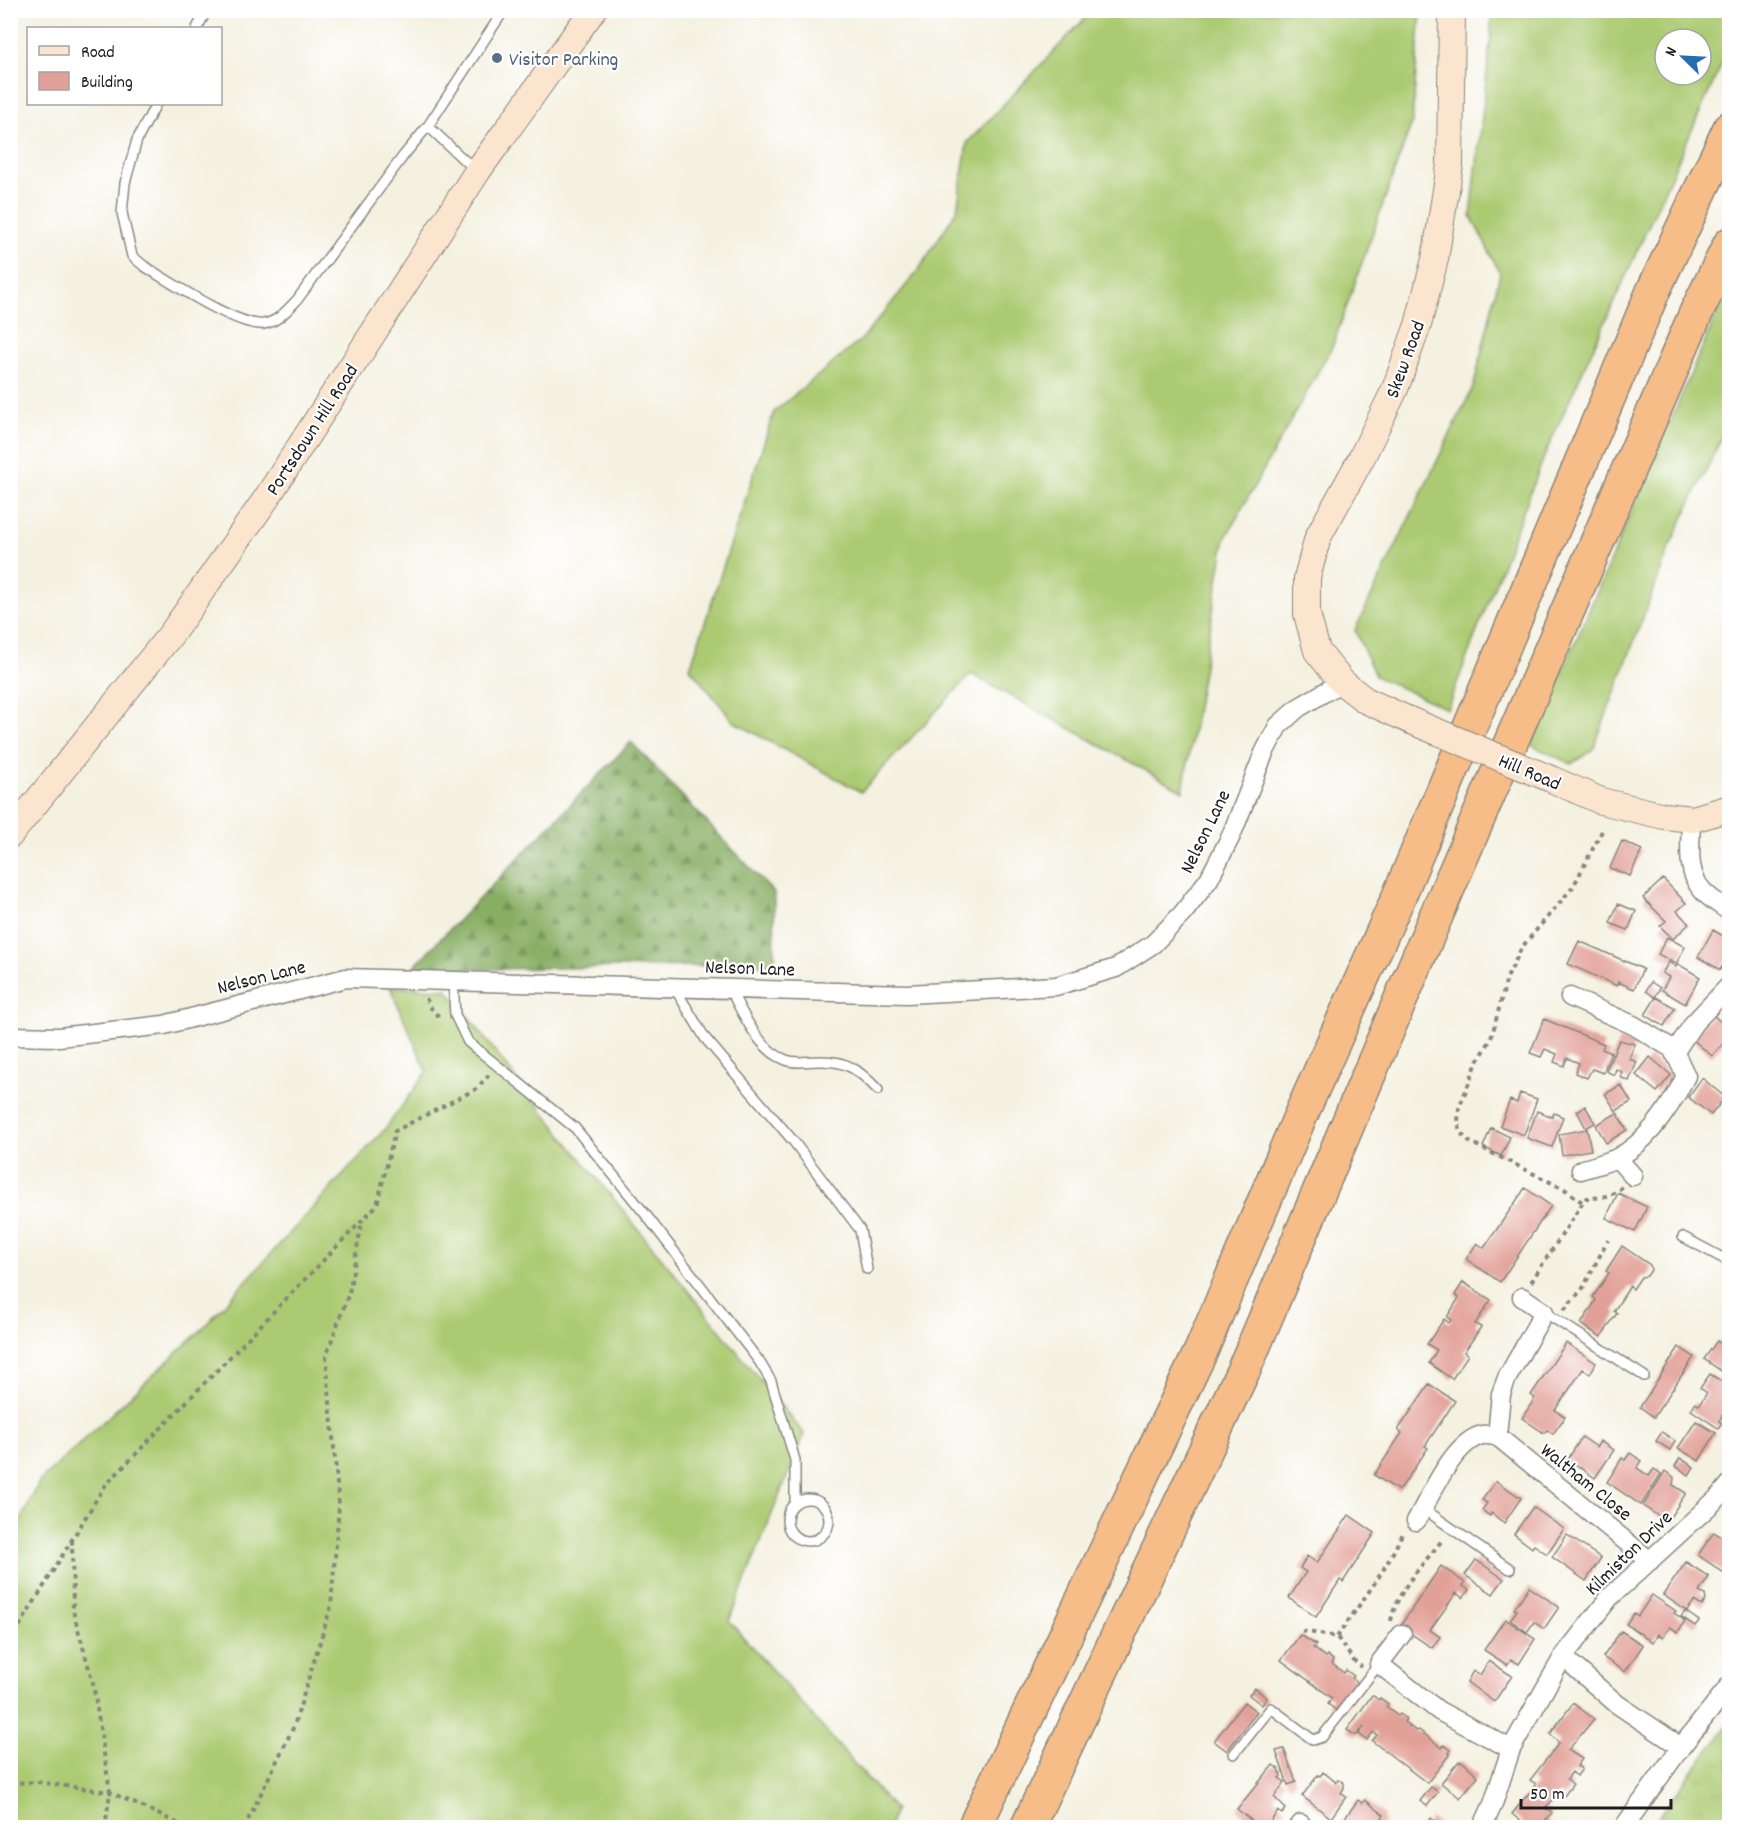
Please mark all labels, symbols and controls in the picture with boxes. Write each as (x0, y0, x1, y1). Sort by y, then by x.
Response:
legend (27, 27, 222, 105)
north arrow (1653, 27, 1713, 87)
text: Road (81, 41, 115, 66)
text: N (1659, 44, 1684, 60)
place label: Visitor Parking (509, 47, 618, 75)
marker: Visitor Parking (490, 51, 504, 65)
text: Building (81, 71, 133, 96)
street label: Skew Road (1380, 317, 1434, 403)
street label: Portsdown Hill Road (260, 359, 367, 502)
street label: Hill Road (1493, 748, 1564, 799)
street label: Nelson Lane (1174, 785, 1239, 879)
street label: Nelson Lane (215, 954, 309, 1003)
street label: Nelson Lane (704, 954, 796, 986)
street label: Waltham Close (1533, 1438, 1637, 1529)
street label: Kilmiston Drive (1580, 1505, 1680, 1603)
scale bar (1521, 1772, 1671, 1810)
text: 50 m (1530, 1783, 1565, 1808)

